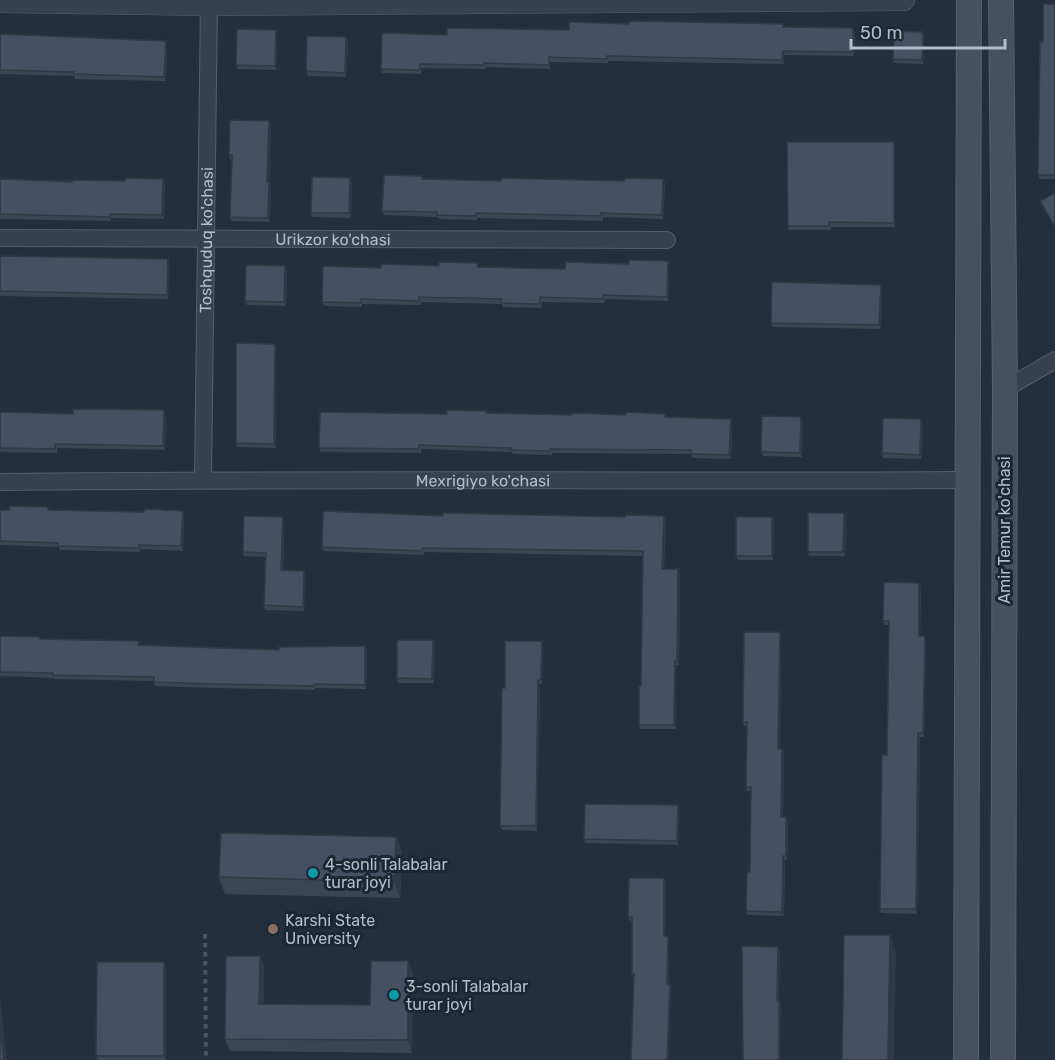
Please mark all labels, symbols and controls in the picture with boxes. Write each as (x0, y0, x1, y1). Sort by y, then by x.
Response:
scale bar (851, 12, 1006, 50)
text: 50 m (860, 22, 903, 44)
street label: Toshquduq ko'chasi (196, 167, 217, 313)
street label: Urikzor ko'chasi (275, 230, 391, 249)
street label: Amir Temur ko'chasi (995, 456, 1014, 604)
street label: Mexrigiyo ko'chasi (416, 471, 550, 490)
place label: 4-sonli Talabalar turar joyi (325, 855, 448, 892)
marker: 4-sonli Talabalar turar joyi (306, 866, 320, 880)
place label: Karshi State University (285, 911, 375, 948)
marker: Karshi State University (266, 922, 280, 936)
place label: 3-sonli Talabalar turar joyi (406, 977, 528, 1014)
marker: 3-sonli Talabalar turar joyi (387, 988, 401, 1002)

